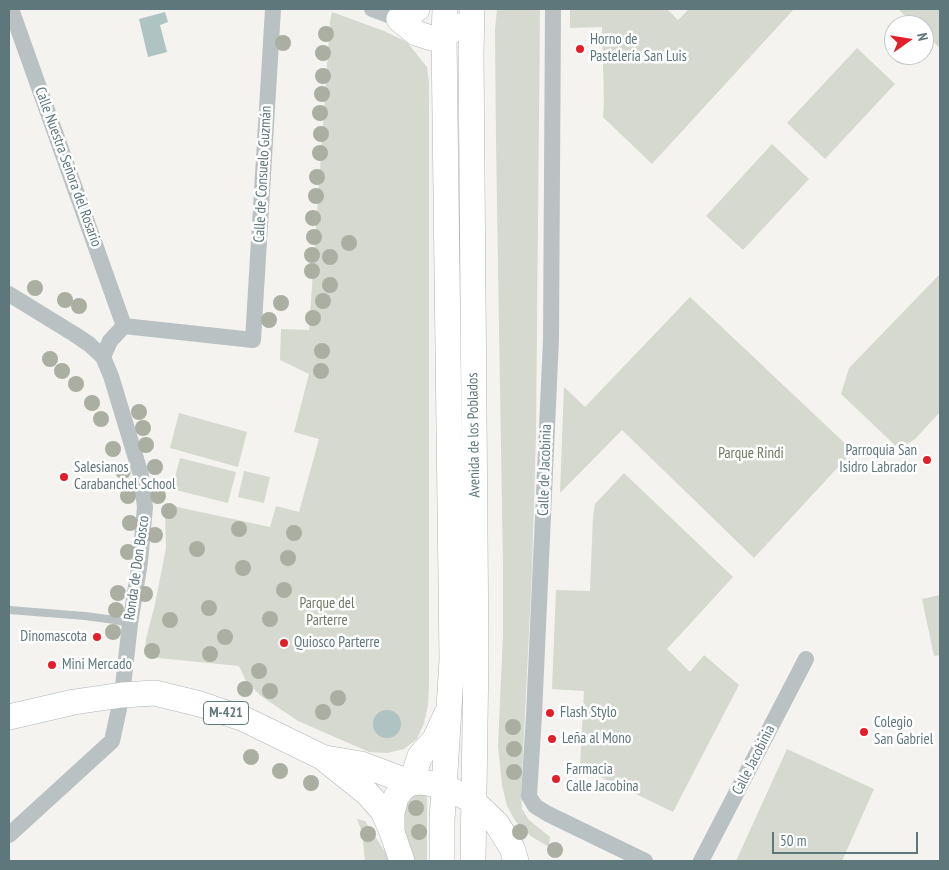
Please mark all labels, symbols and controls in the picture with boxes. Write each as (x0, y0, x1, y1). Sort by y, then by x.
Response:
north arrow (884, 15, 934, 65)
place label: Horno de Pastelería San Luis (590, 31, 687, 66)
text: N (913, 31, 932, 43)
marker: Horno de Pastelería San Luis (574, 43, 586, 55)
street label: Calle Nuestra Señora del Rosario (31, 85, 105, 249)
street label: Calle de Consuelo Guzmán (250, 105, 276, 243)
street label: Avenida de los Poblados (464, 372, 484, 498)
street label: Calle de Jacobinia (534, 424, 556, 516)
place label: Parroquia San Isidro Labrador (839, 442, 917, 477)
park label: Parque Rindi (718, 445, 784, 463)
marker: Parroquia San Isidro Labrador (921, 454, 933, 466)
place label: Salesianos Carabanchel School (74, 459, 176, 494)
marker: Salesianos Carabanchel School (58, 471, 70, 483)
street label: Ronda de Don Bosco (121, 514, 153, 622)
park label: Parque del Parterre (299, 595, 355, 630)
place label: Dinomascota (20, 628, 87, 646)
marker: Dinomascota (91, 631, 103, 643)
place label: Quiosco Parterre (294, 634, 380, 652)
marker: Quiosco Parterre (278, 637, 290, 649)
place label: Mini Mercado (62, 656, 132, 674)
marker: Mini Mercado (46, 659, 58, 671)
road number: M-421 (204, 701, 248, 724)
place label: Flash Stylo (560, 704, 617, 722)
marker: Flash Stylo (544, 707, 556, 719)
place label: Colegio San Gabriel (874, 714, 933, 749)
street label: Calle Jacobinia (729, 722, 779, 798)
marker: Colegio San Gabriel (858, 726, 870, 738)
place label: Leña al Mono (562, 730, 631, 748)
marker: Leña al Mono (546, 733, 558, 745)
place label: Farmacia Calle Jacobina (566, 761, 639, 796)
marker: Farmacia Calle Jacobina (550, 773, 562, 785)
scale bar (774, 822, 920, 854)
text: 50 m (780, 831, 806, 850)

